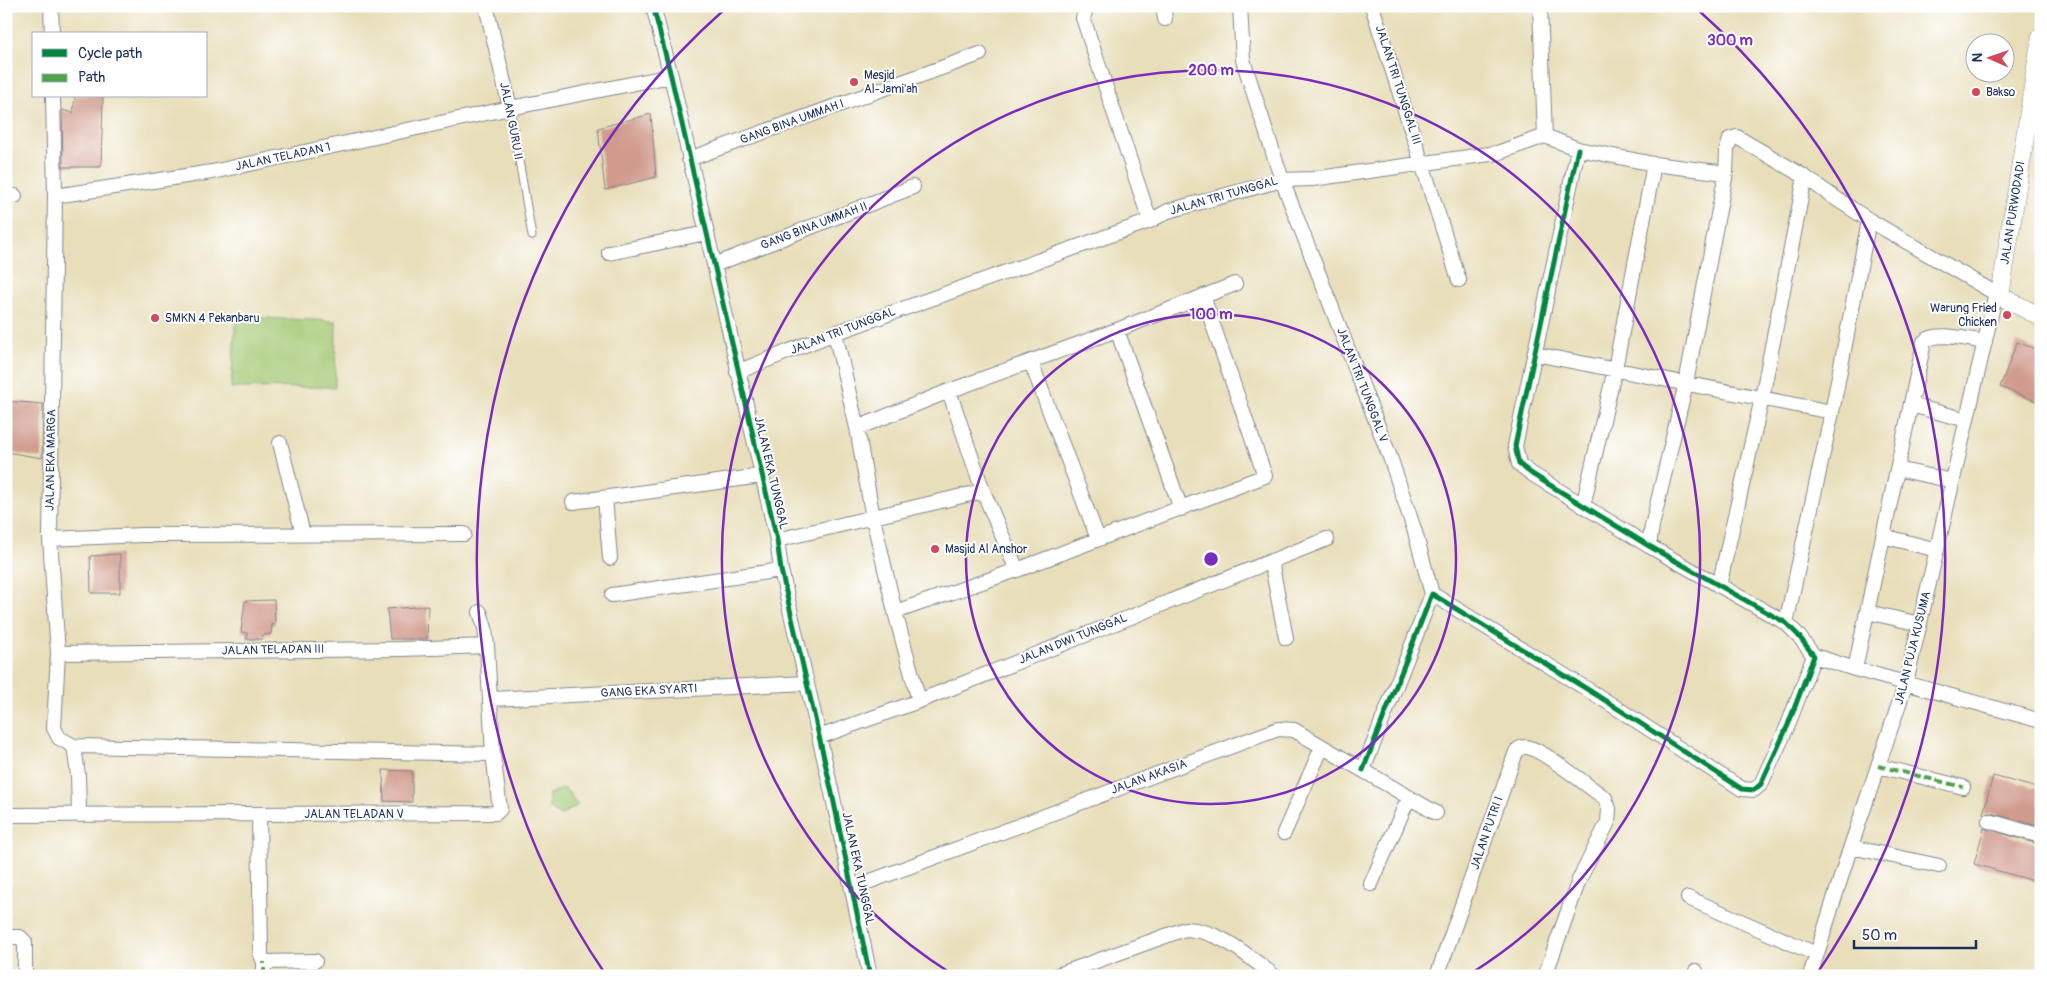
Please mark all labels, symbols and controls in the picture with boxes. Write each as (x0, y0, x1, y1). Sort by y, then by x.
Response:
street label: JALAN TRI TUNGGAL III (1372, 24, 1424, 146)
text: 300 m (1707, 31, 1753, 50)
legend (32, 32, 208, 98)
north arrow (1964, 32, 2014, 82)
text: Cycle path (78, 44, 142, 63)
text: N (1969, 53, 1986, 63)
text: 200 m (1188, 61, 1234, 80)
text: Path (78, 68, 105, 87)
place label: Mesjid Al-Jami'ah (864, 68, 918, 97)
marker: Mesjid Al-Jami'ah (848, 76, 860, 88)
street label: JALAN GURU II (496, 81, 526, 161)
place label: Bakso (1986, 85, 2016, 100)
marker: Bakso (1970, 86, 1982, 98)
street label: GANG BINA UMMAH I (738, 96, 846, 148)
street label: JALAN TELADAN 1 (234, 140, 332, 174)
street label: JALAN PURWODADI (1997, 160, 2029, 266)
street label: JALAN TRI TUNGGAL (1168, 173, 1280, 219)
street label: GANG BINA UMMAH II (759, 199, 869, 253)
place label: Warung Fried Chicken (1930, 301, 1997, 330)
street label: JALAN TRI TUNGGAL (788, 304, 898, 358)
text: 100 m (1190, 305, 1232, 324)
marker: Warung Fried Chicken (2001, 309, 2013, 321)
place label: SMKN 4 Pekanbaru (165, 311, 260, 326)
marker: SMKN 4 Pekanbaru (149, 312, 161, 324)
street label: JALAN TRI TUNGGAL V (1333, 326, 1391, 444)
street label: JALAN EKA MARGA (43, 409, 59, 511)
street label: JALAN EKA TUNGGAL (751, 415, 791, 531)
place label: Masjid Al Anshor (945, 542, 1028, 557)
marker: Masjid Al Anshor (929, 543, 941, 555)
centre of rings (1202, 550, 1220, 568)
street label: JALAN PUJA KUSUMA (1892, 590, 1934, 706)
street label: JALAN DWI TUNGGAL (1017, 610, 1130, 668)
street label: JALAN TELADAN III (222, 642, 324, 658)
street label: GANG EKA SYARTI (600, 681, 698, 701)
street label: JALAN AKASIA (1109, 756, 1189, 798)
street label: JALAN PUTRI I (1467, 794, 1507, 872)
street label: JALAN TELADAN V (304, 807, 404, 822)
street label: JALAN EKA TUNGGAL (839, 811, 877, 927)
scale bar (1854, 917, 1977, 949)
text: 50 m (1862, 926, 1897, 945)

